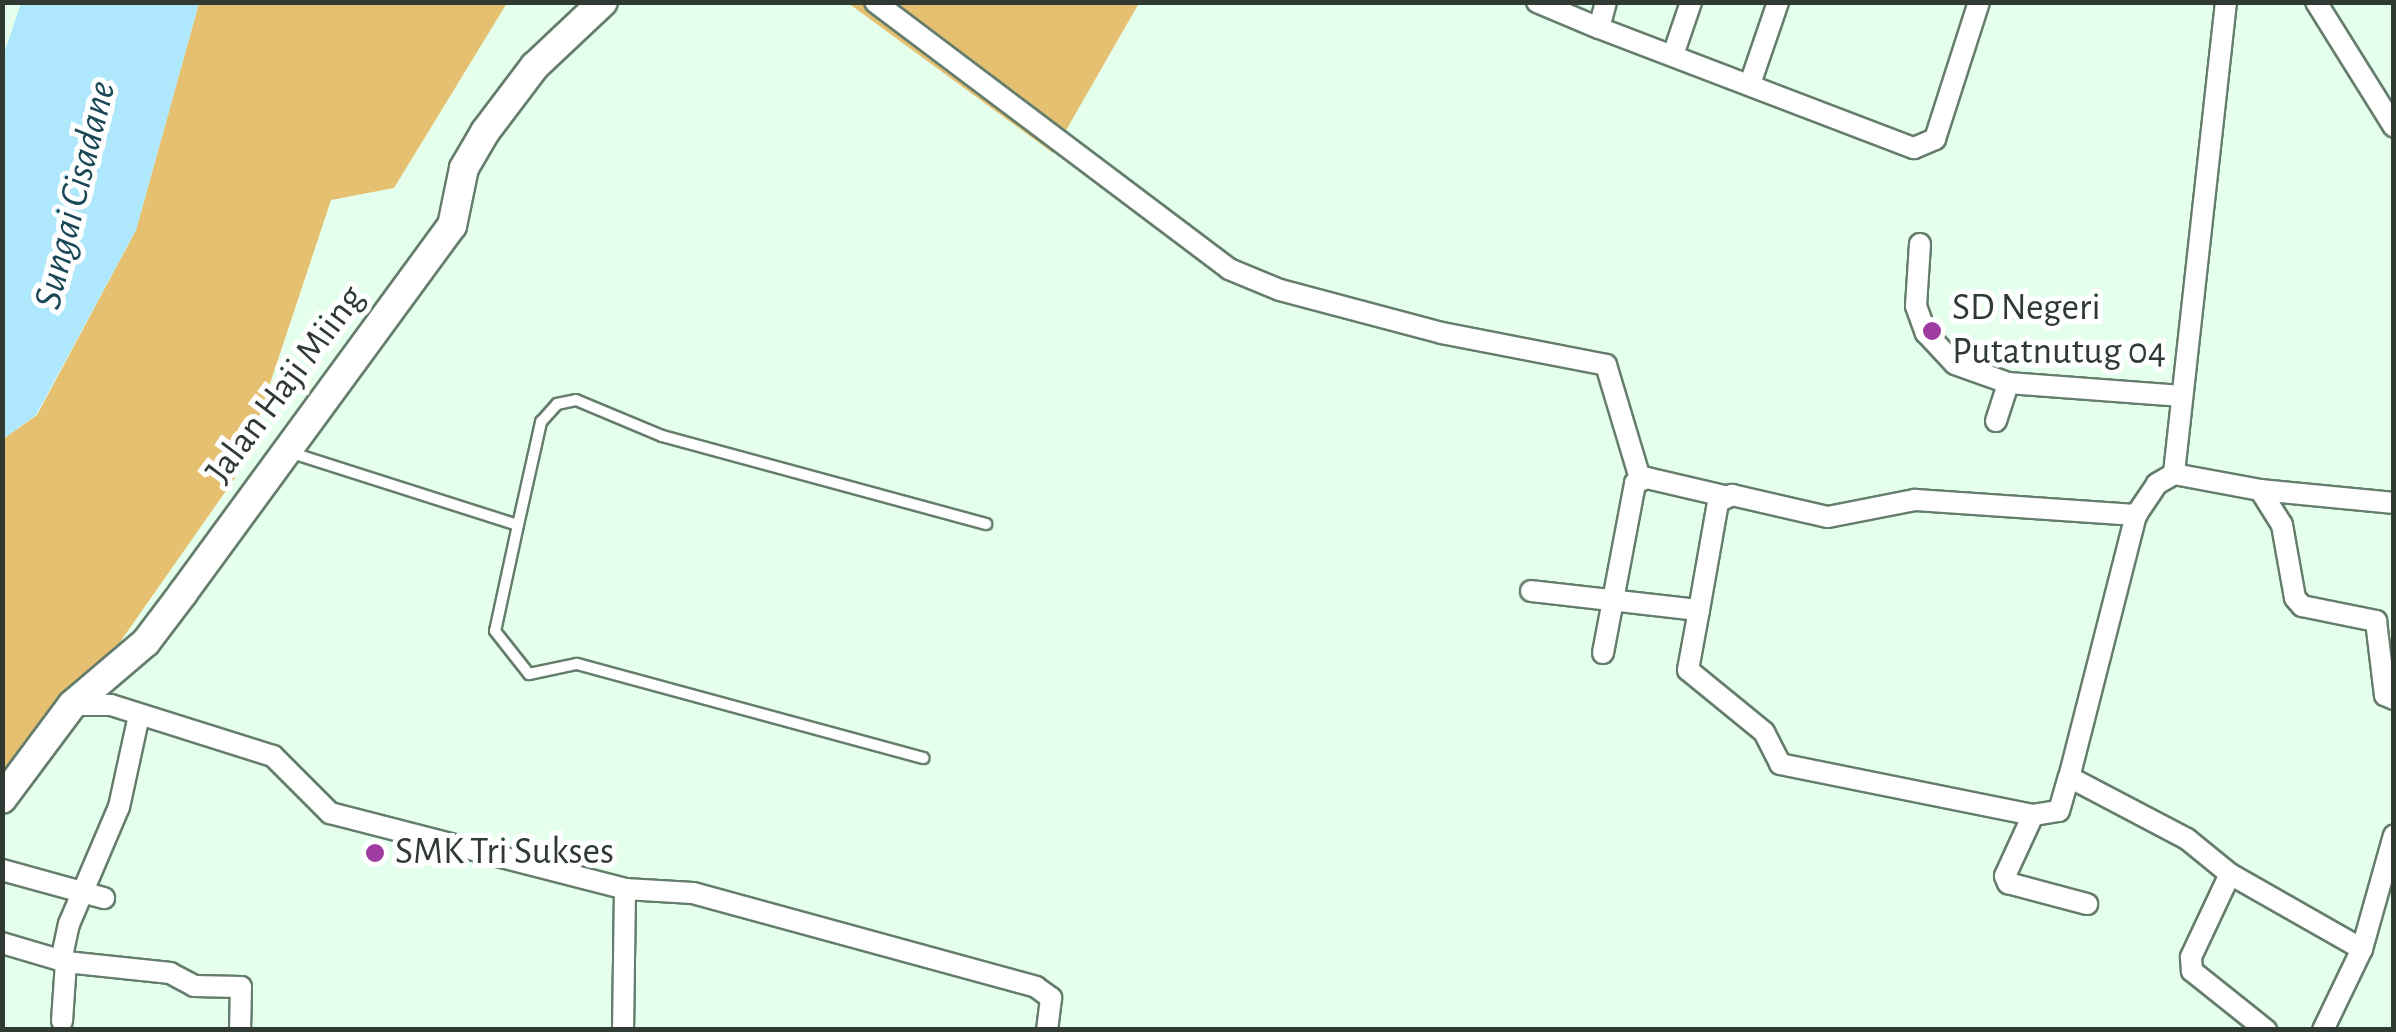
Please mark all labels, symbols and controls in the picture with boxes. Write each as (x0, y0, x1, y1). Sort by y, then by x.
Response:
water label: Sungai Cisadane (23, 76, 127, 314)
street label: Jalan Haji Miing (197, 277, 375, 493)
place label: SD Negeri Putatnutug 04 (1952, 286, 2166, 376)
marker: SD Negeri Putatnutug 04 (1921, 320, 1943, 342)
place label: SMK Tri Sukses (395, 830, 614, 876)
marker: SMK Tri Sukses (364, 842, 386, 864)

